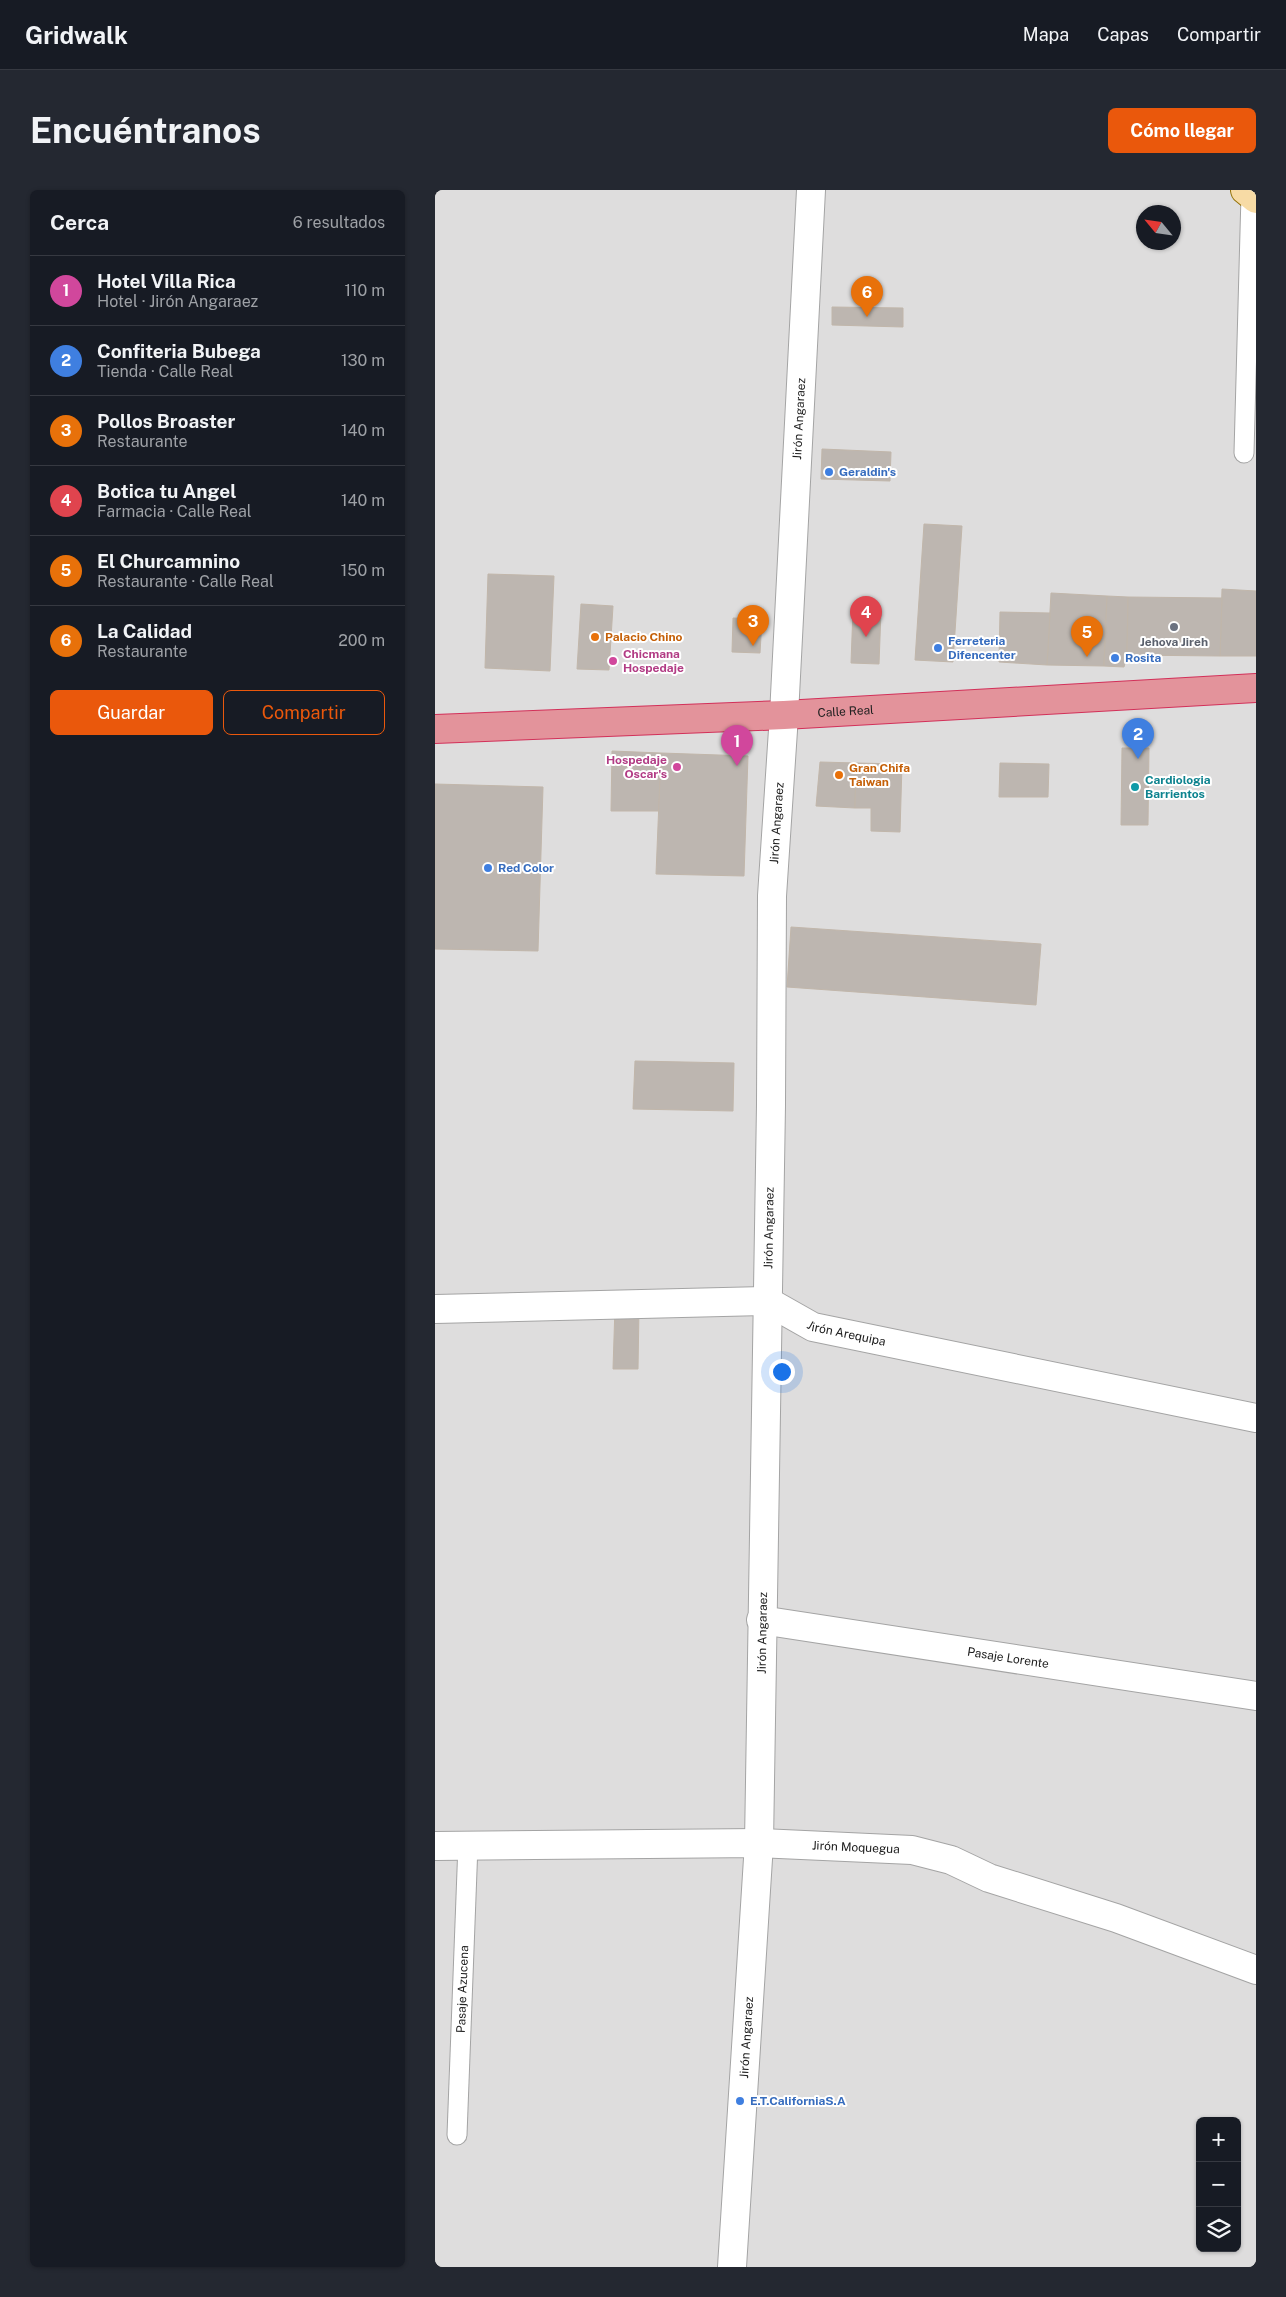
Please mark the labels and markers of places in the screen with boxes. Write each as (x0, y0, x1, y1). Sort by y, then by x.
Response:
pin: 6 (851, 276, 883, 317)
place label: Geraldin's (839, 465, 896, 479)
marker: Geraldin's (823, 466, 835, 478)
pin: 4 (850, 596, 882, 637)
pin: 3 (737, 605, 769, 646)
pin: 5 (1071, 616, 1103, 657)
marker: Jehova Jireh (1168, 621, 1180, 633)
place label: Palacio Chino (605, 630, 683, 644)
marker: Palacio Chino (589, 631, 601, 643)
place label: Ferreteria Difencenter (948, 634, 1016, 662)
place label: Jehova Jireh (1140, 635, 1208, 649)
marker: Ferreteria Difencenter (932, 642, 944, 654)
place label: Chicmana Hospedaje (623, 647, 684, 675)
place label: Rosita (1125, 651, 1162, 665)
marker: Rosita (1109, 652, 1121, 664)
marker: Chicmana Hospedaje (607, 655, 619, 667)
pin: 2 (1122, 718, 1154, 759)
pin: 1 (721, 725, 753, 766)
place label: Hospedaje Oscar's (606, 753, 667, 781)
marker: Hospedaje Oscar's (671, 761, 683, 773)
place label: Gran Chifa Taiwan (849, 761, 910, 789)
marker: Gran Chifa Taiwan (833, 769, 845, 781)
place label: Cardiologia Barrientos (1145, 773, 1211, 801)
marker: Cardiologia Barrientos (1129, 781, 1141, 793)
place label: Red Color (498, 861, 554, 875)
marker: Red Color (482, 862, 494, 874)
place label: E.T.CaliforniaS.A (750, 2094, 846, 2108)
marker: E.T.CaliforniaS.A (734, 2095, 746, 2107)

